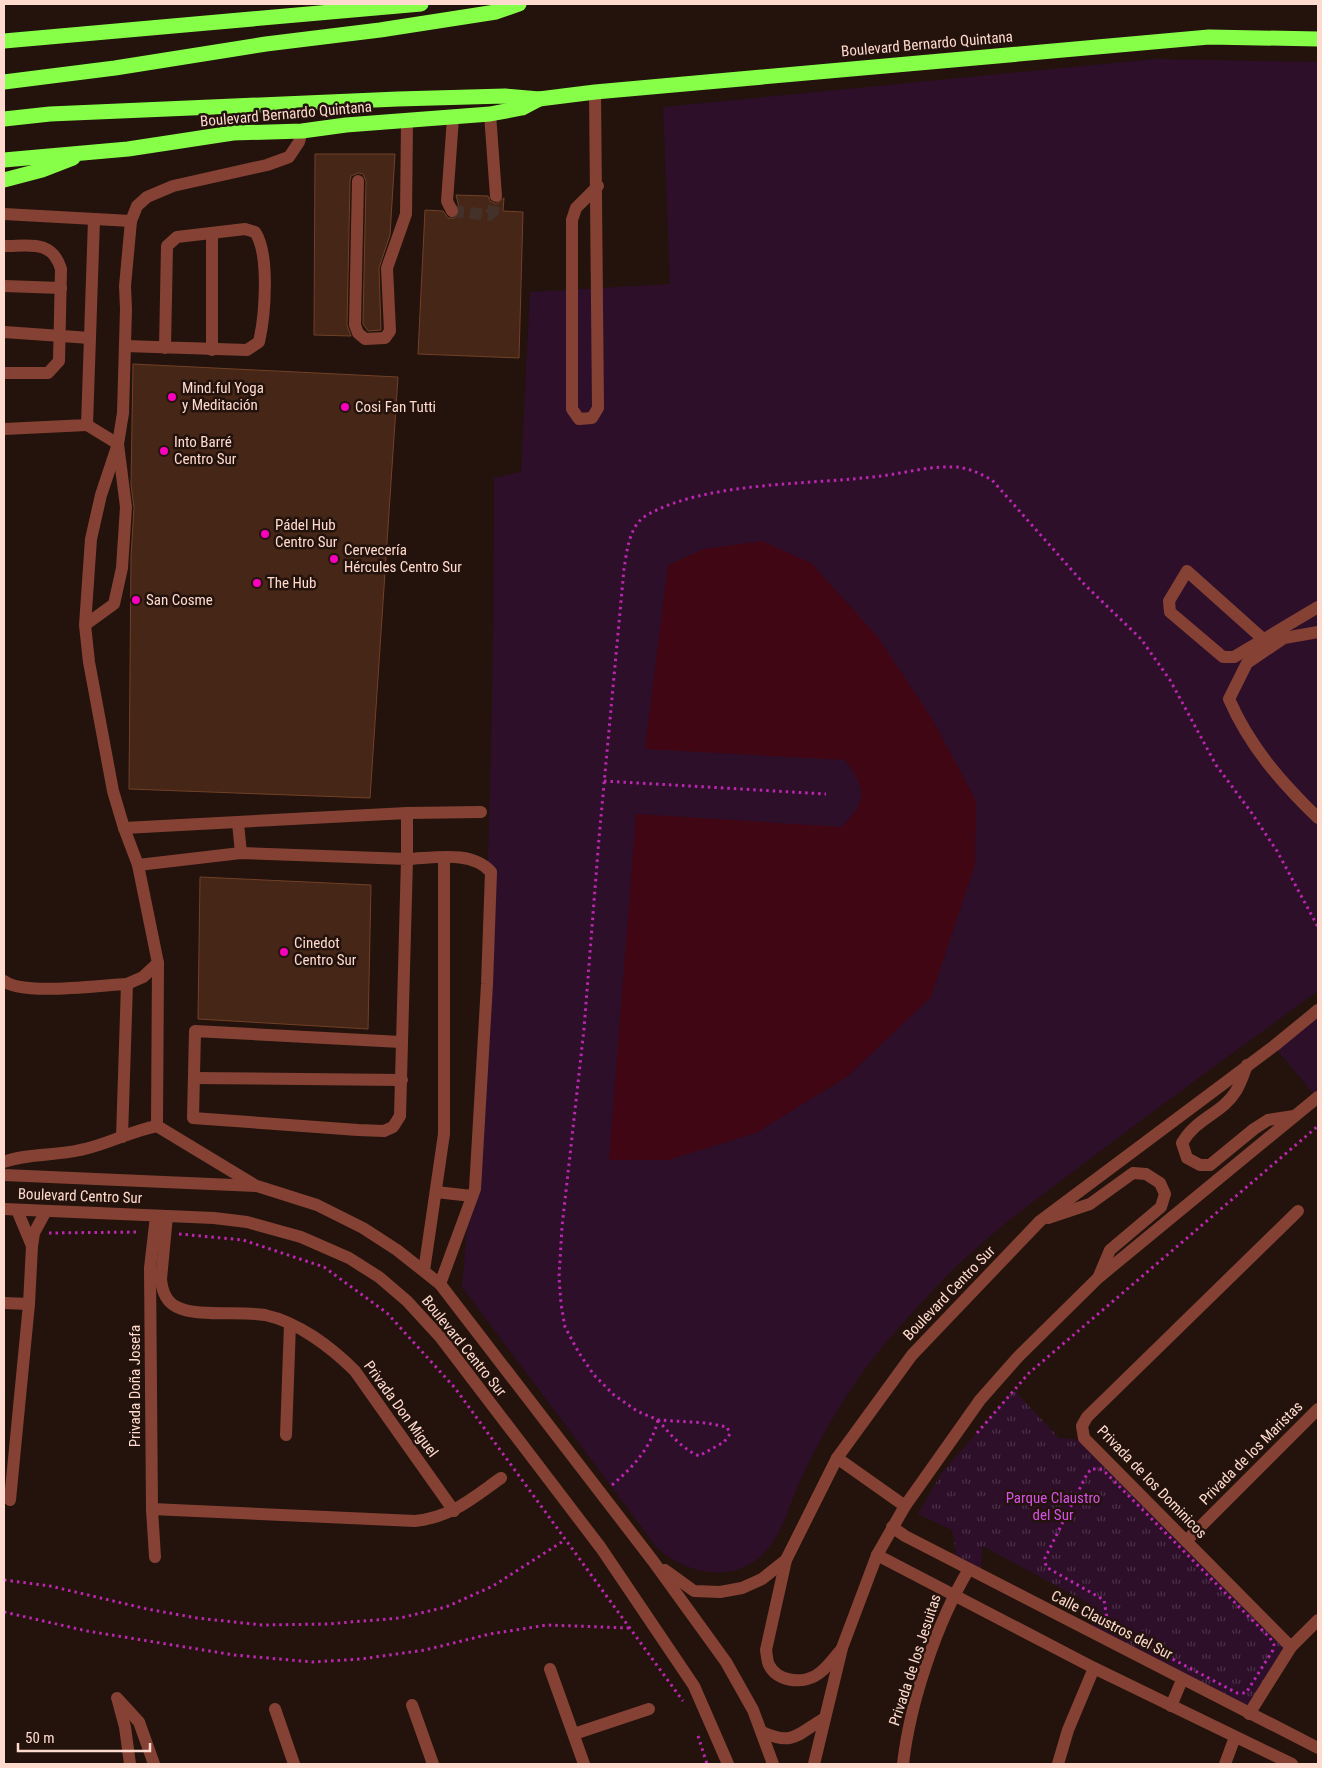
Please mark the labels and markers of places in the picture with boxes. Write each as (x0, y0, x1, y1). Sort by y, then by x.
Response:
place label: Mind.ful Yoga y Meditación (182, 379, 264, 414)
marker: Mind.ful Yoga y Meditación (166, 391, 178, 403)
place label: Cosi Fan Tutti (355, 398, 436, 416)
marker: Cosi Fan Tutti (339, 401, 351, 413)
place label: Into Barré Centro Sur (174, 433, 237, 468)
marker: Into Barré Centro Sur (158, 445, 170, 457)
place label: Pádel Hub Centro Sur (275, 516, 338, 551)
marker: Pádel Hub Centro Sur (259, 528, 271, 540)
place label: Cervecería Hércules Centro Sur (344, 541, 462, 576)
marker: Cervecería Hércules Centro Sur (328, 553, 340, 565)
place label: The Hub (267, 574, 316, 592)
marker: The Hub (251, 577, 263, 589)
place label: San Cosme (146, 591, 213, 609)
marker: San Cosme (130, 594, 142, 606)
place label: Cinedot Centro Sur (294, 934, 357, 969)
marker: Cinedot Centro Sur (278, 946, 290, 958)

